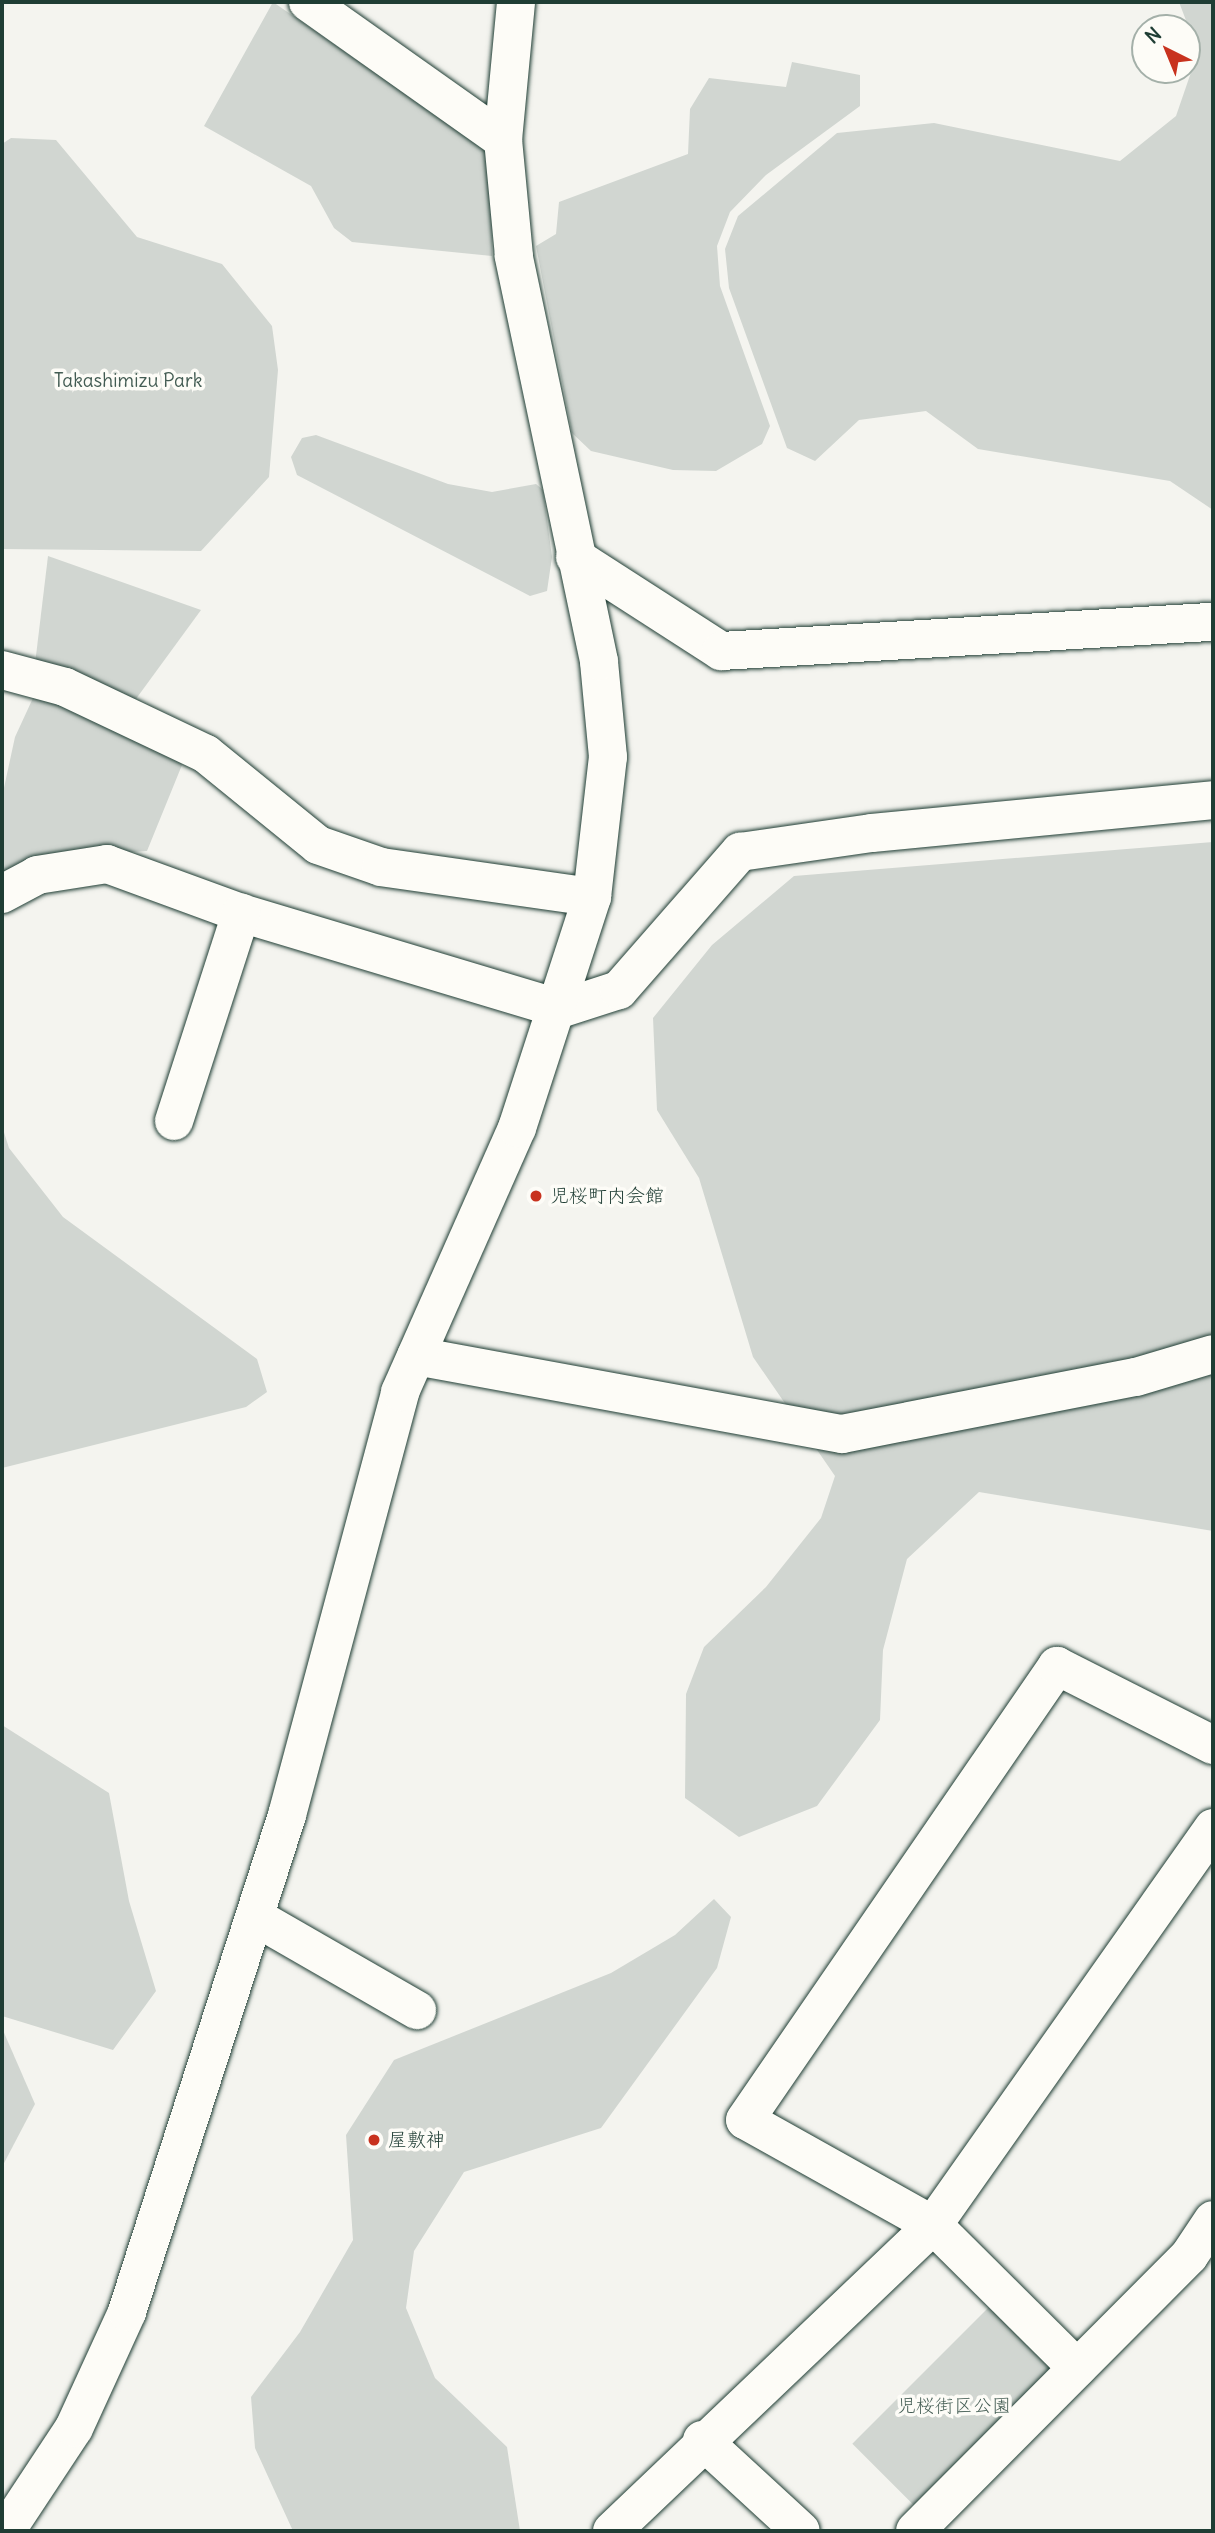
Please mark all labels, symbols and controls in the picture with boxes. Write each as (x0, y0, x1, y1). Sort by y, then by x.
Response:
north arrow (1131, 14, 1201, 84)
text: N (1140, 22, 1166, 48)
park label: Takashimizu Park (54, 370, 202, 392)
place label: 児桜町内会館 (550, 1185, 664, 1207)
marker: 児桜町内会館 (528, 1188, 544, 1204)
place label: 屋敷神 (388, 2129, 445, 2151)
marker: 屋敷神 (366, 2132, 382, 2148)
park label: 児桜街区公園 (897, 2395, 1011, 2417)

